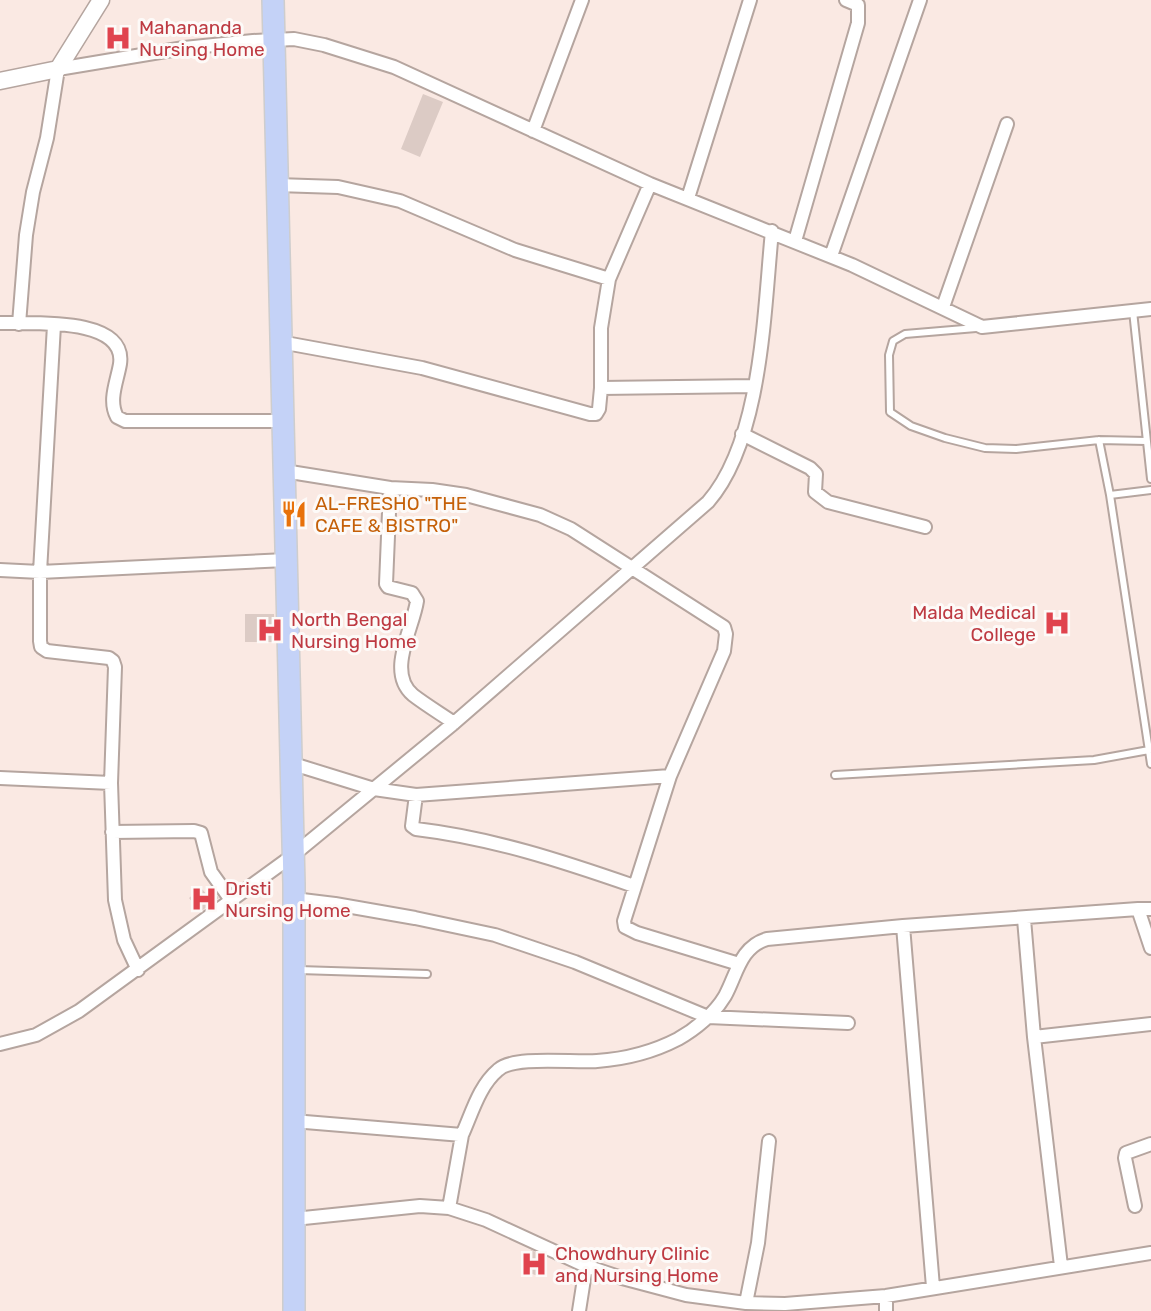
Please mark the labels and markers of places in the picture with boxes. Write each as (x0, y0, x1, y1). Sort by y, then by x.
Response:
place label: Mahananda Nursing Home (139, 16, 265, 61)
hospital icon: Mahananda Nursing Home (103, 23, 133, 53)
place label: AL-FRESHO "THE CAFE & BISTRO" (315, 492, 467, 537)
restaurant icon: AL-FRESHO "THE CAFE & BISTRO" (279, 499, 309, 529)
place label: Malda Medical College (912, 601, 1036, 646)
place label: North Bengal Nursing Home (291, 608, 417, 653)
hospital icon: Malda Medical College (1042, 608, 1072, 638)
hospital icon: North Bengal Nursing Home (255, 615, 285, 645)
place label: Dristi Nursing Home (225, 877, 351, 922)
hospital icon: Dristi Nursing Home (189, 884, 219, 914)
place label: Chowdhury Clinic and Nursing Home (555, 1242, 719, 1287)
hospital icon: Chowdhury Clinic and Nursing Home (519, 1249, 549, 1279)

